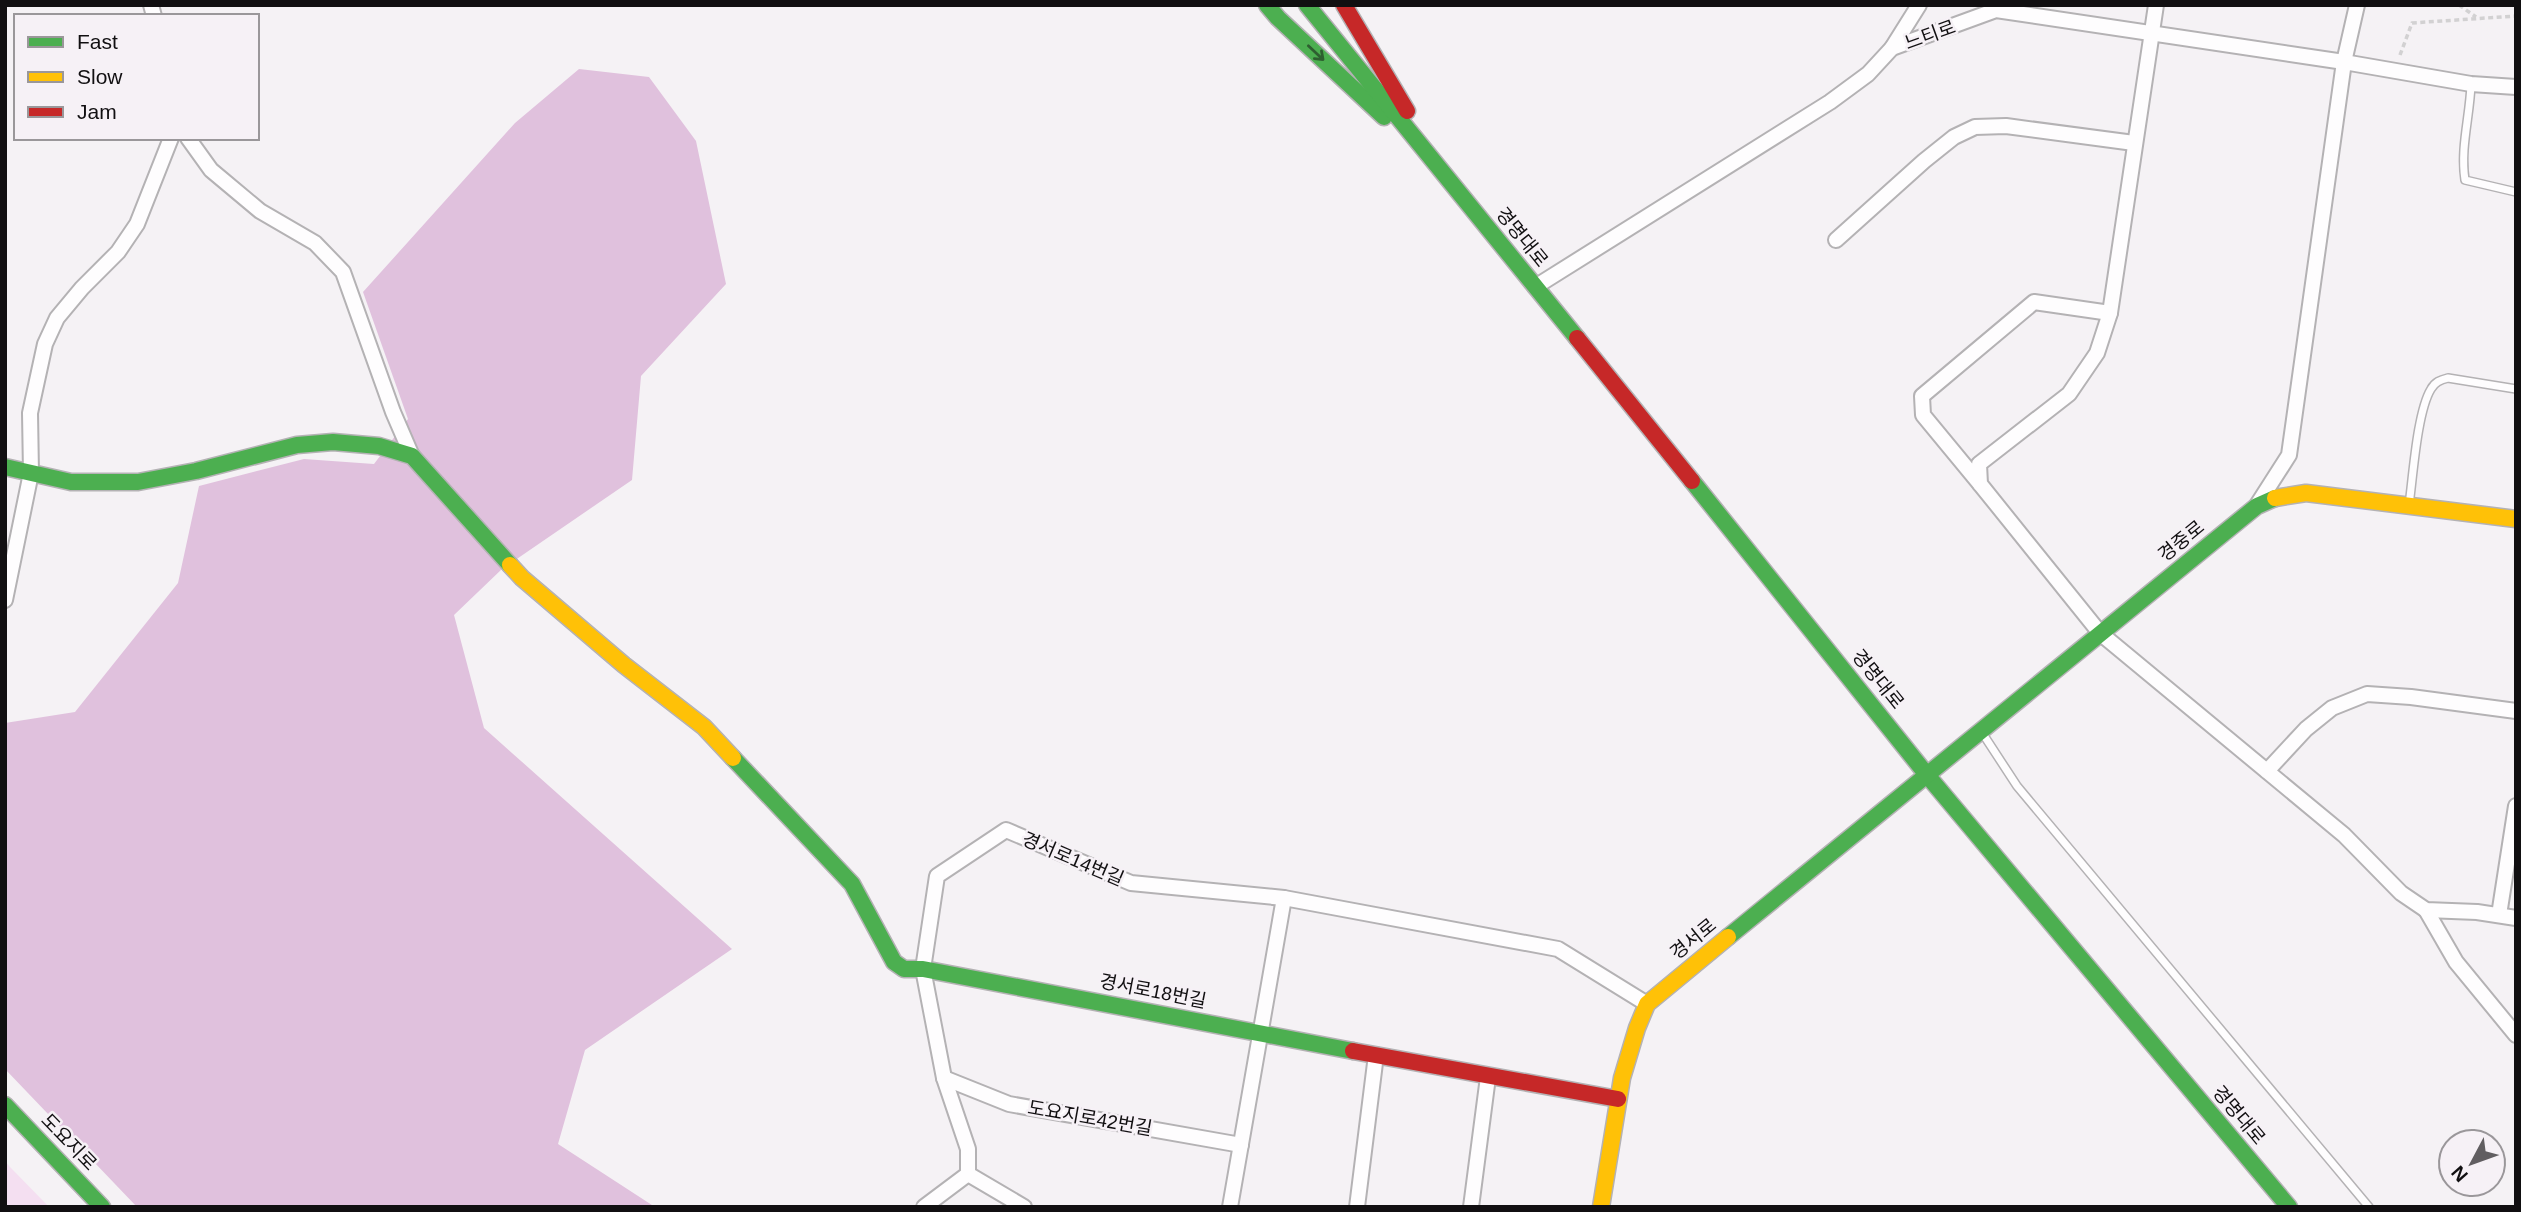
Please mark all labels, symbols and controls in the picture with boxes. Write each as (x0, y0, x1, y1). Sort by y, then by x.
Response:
legend (14, 14, 259, 140)
street label: 느티로 (1902, 16, 1958, 54)
text: Fast (77, 30, 118, 53)
one-way arrow (1307, 45, 1325, 61)
text: Slow (77, 65, 123, 88)
text: Jam (77, 100, 117, 123)
street label: 경명대로 (1492, 203, 1552, 271)
street label: 경중로 (2154, 516, 2208, 566)
street label: 경명대로 (1848, 645, 1908, 713)
street label: 경서로14번길 (1019, 828, 1127, 890)
street label: 경서로 (1666, 914, 1720, 964)
street label: 경서로18번길 (1098, 970, 1208, 1012)
street label: 경명대로 (2208, 1081, 2270, 1149)
street label: 도요지로42번길 (1026, 1097, 1154, 1139)
street label: 도요지로 (37, 1110, 101, 1174)
north arrow (2437, 1128, 2507, 1198)
text: N (2447, 1162, 2472, 1186)

